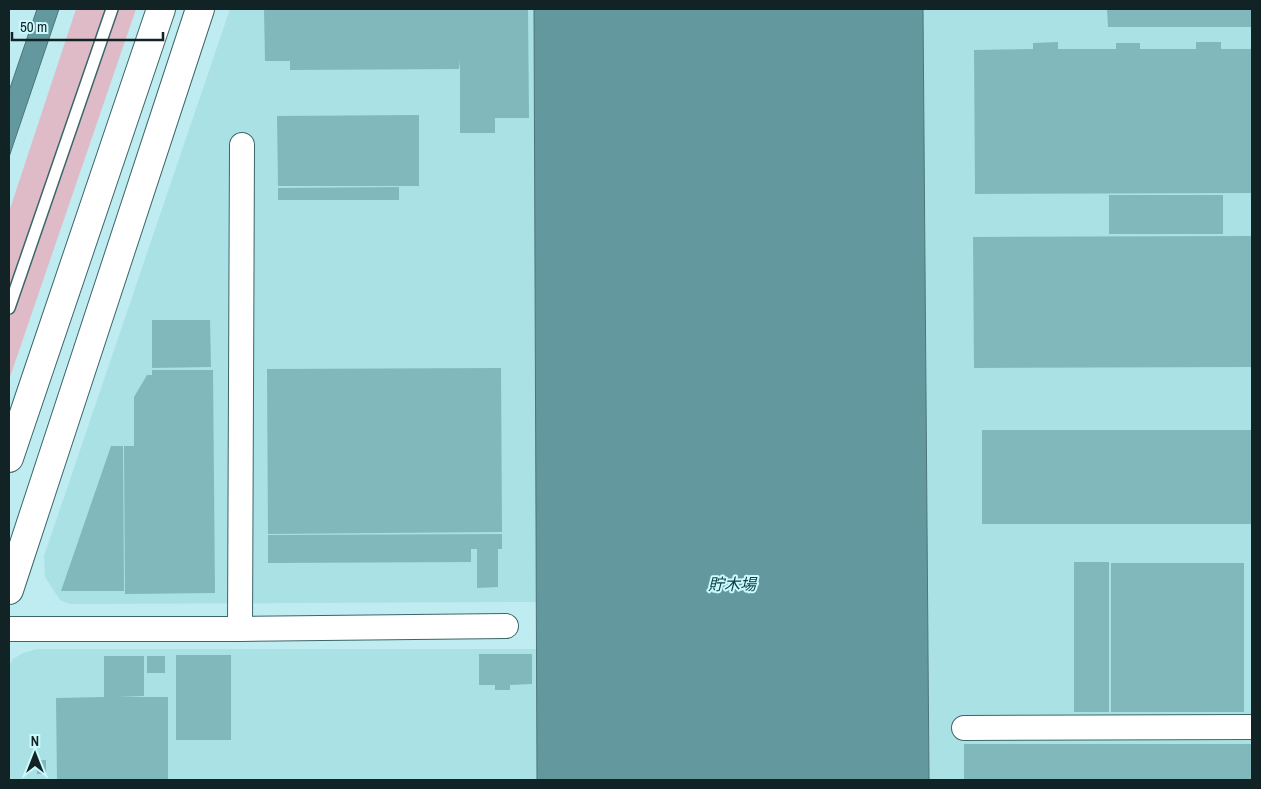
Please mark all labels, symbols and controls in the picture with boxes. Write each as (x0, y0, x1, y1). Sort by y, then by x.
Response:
scale bar (12, 10, 164, 42)
text: 50 m (20, 16, 47, 37)
water label: 貯木場 (708, 573, 758, 595)
north arrow (10, 729, 60, 779)
text: N (31, 732, 39, 750)

